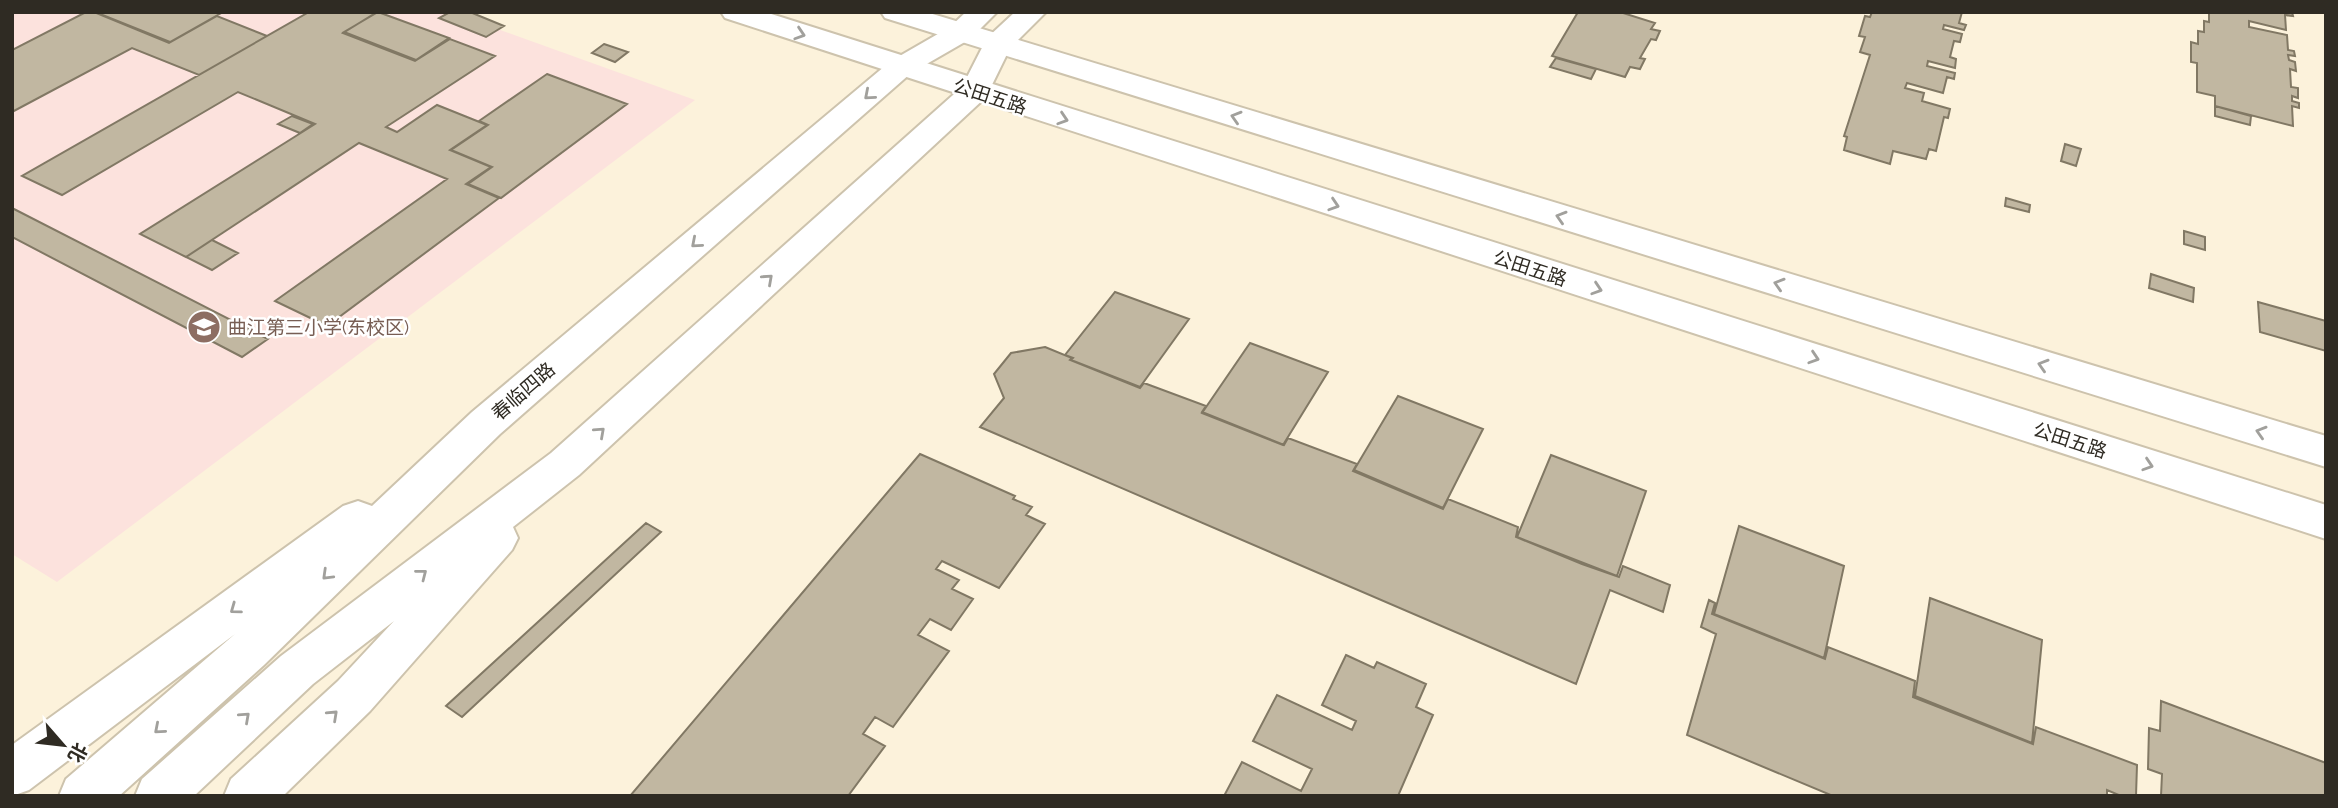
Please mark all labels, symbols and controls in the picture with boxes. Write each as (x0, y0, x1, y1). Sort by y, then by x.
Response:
one-way arrow (793, 26, 806, 40)
street label: 公田五路 (950, 74, 1030, 118)
one-way arrow (864, 87, 877, 99)
one-way arrow (1056, 111, 1069, 125)
one-way arrow (1231, 111, 1243, 126)
one-way arrow (1327, 197, 1340, 211)
one-way arrow (1556, 211, 1568, 225)
one-way arrow (691, 235, 704, 247)
street label: 公田五路 (1490, 246, 1570, 290)
one-way arrow (760, 275, 773, 287)
one-way arrow (1773, 278, 1786, 292)
one-way arrow (1591, 281, 1603, 296)
school or university icon: 曲江第三小学(东校区) (185, 308, 223, 346)
place label: 曲江第三小学(东校区) (228, 316, 409, 338)
one-way arrow (1808, 350, 1820, 365)
street label: 春临四路 (487, 358, 559, 424)
one-way arrow (2037, 359, 2049, 374)
street label: 公田五路 (2030, 418, 2110, 462)
one-way arrow (2255, 426, 2267, 441)
one-way arrow (592, 428, 605, 440)
one-way arrow (2141, 456, 2153, 471)
one-way arrow (322, 567, 335, 580)
one-way arrow (414, 569, 427, 582)
one-way arrow (230, 601, 242, 613)
north arrow (28, 710, 98, 780)
one-way arrow (325, 711, 338, 724)
one-way arrow (237, 712, 250, 725)
one-way arrow (155, 721, 168, 733)
text: 北 (64, 739, 92, 767)

